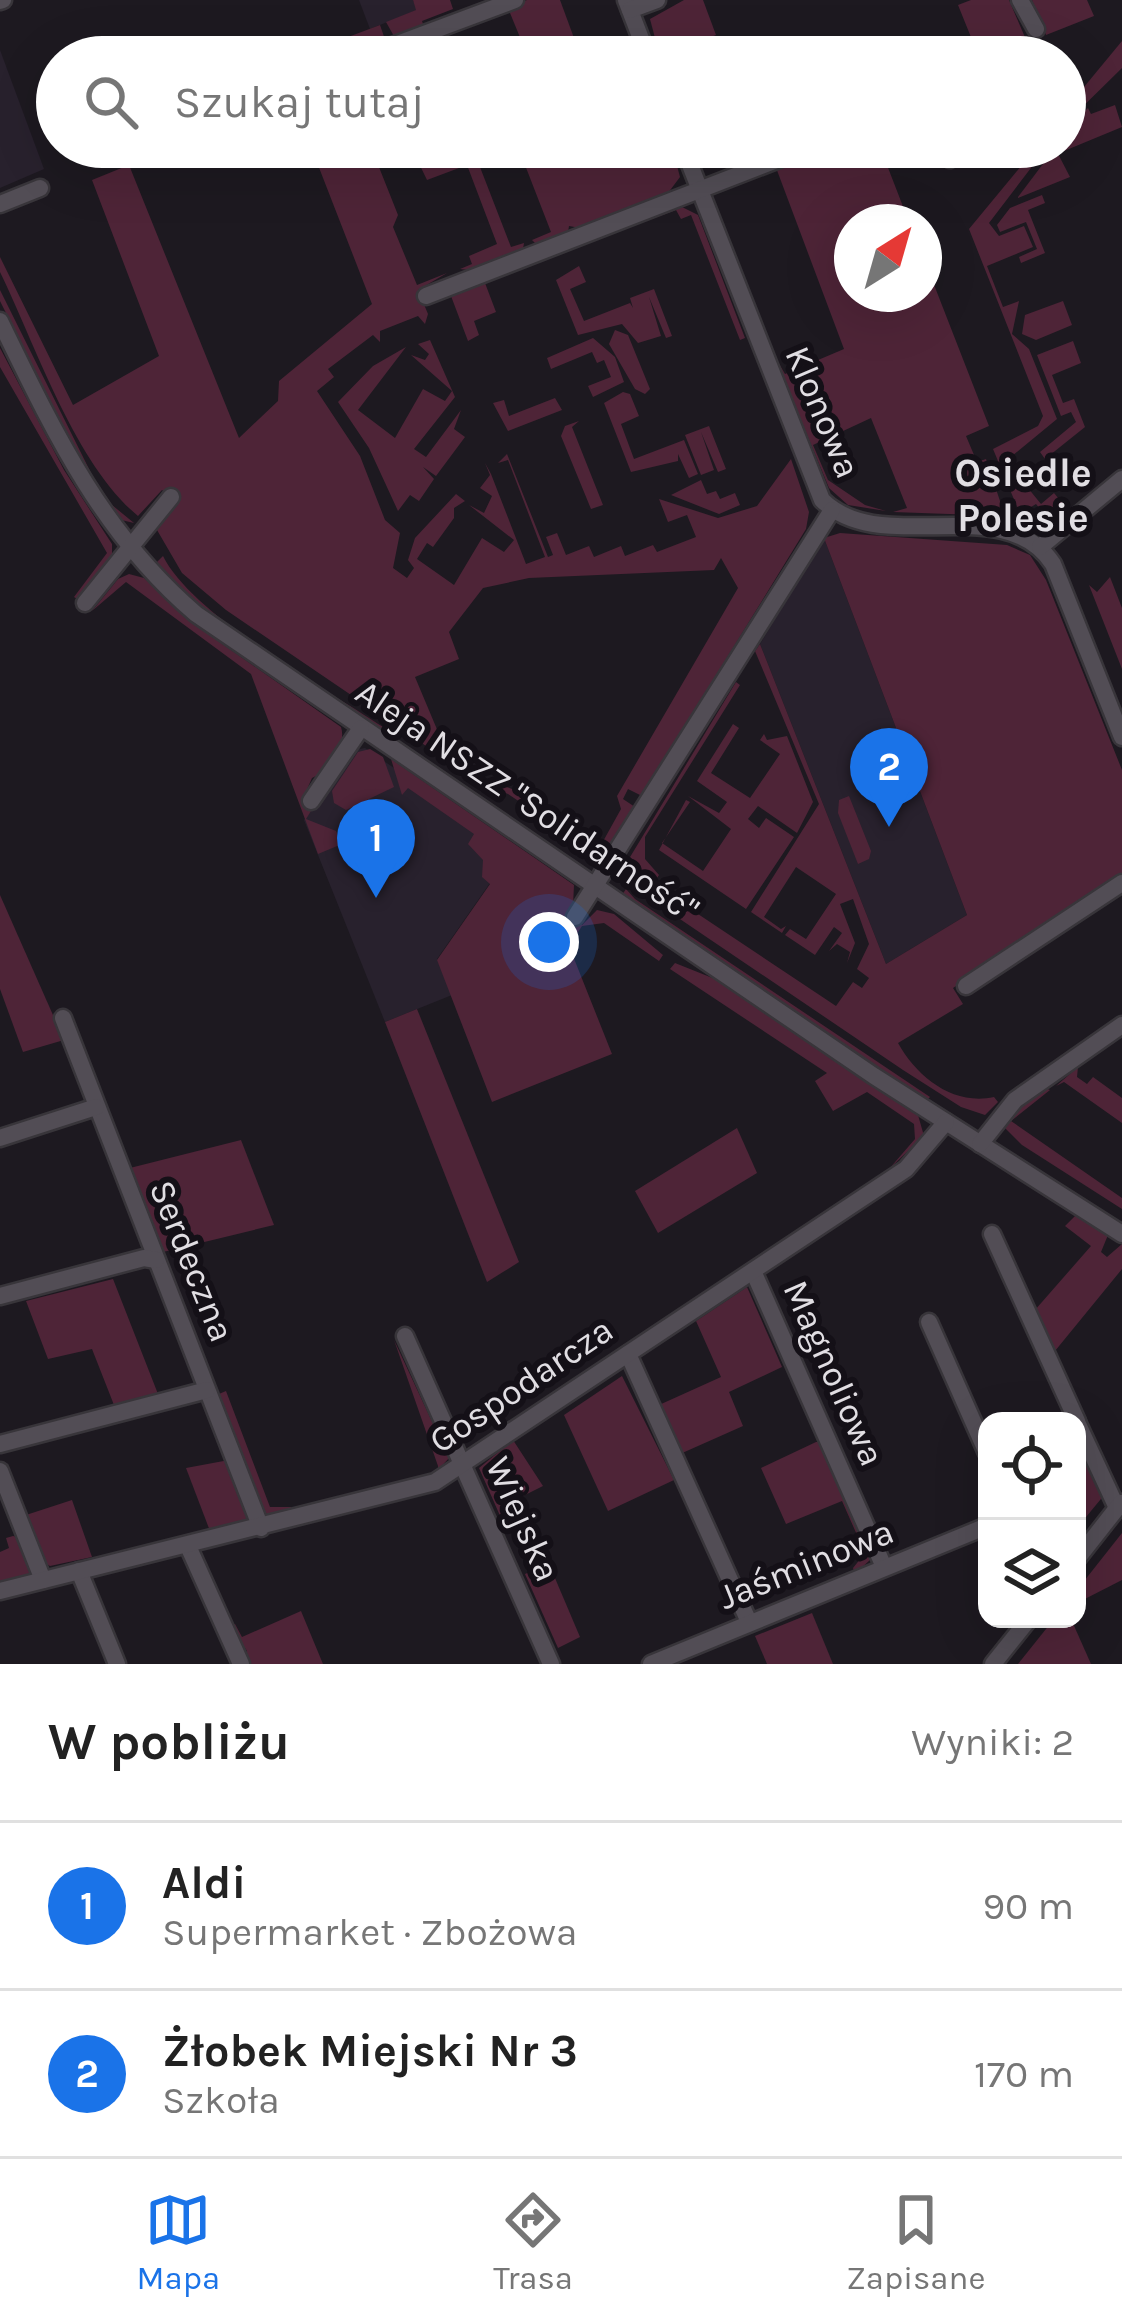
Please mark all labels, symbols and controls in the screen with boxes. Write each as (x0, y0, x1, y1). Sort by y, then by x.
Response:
search box (36, 36, 1086, 168)
icon: search (78, 69, 144, 135)
text: Szukaj tutaj (174, 76, 425, 128)
north arrow (834, 204, 942, 312)
street label: Klonowa (777, 340, 869, 484)
district label: Osiedle Polesie (954, 450, 1092, 541)
street label: Aleja NSZZ "Solidarność" (348, 671, 706, 931)
pin: 2 (850, 728, 928, 827)
pin: 1 (337, 799, 415, 898)
your location (519, 912, 579, 972)
street label: Serdeczna (141, 1174, 243, 1348)
street label: Magnoliowa (774, 1274, 894, 1472)
street label: Gospodarcza (421, 1308, 621, 1462)
map controls (978, 1412, 1086, 1628)
button: locate (978, 1412, 1086, 1520)
street label: Wiejska (477, 1450, 569, 1588)
street label: Jaśminowa (712, 1510, 900, 1618)
button: layers (978, 1520, 1086, 1628)
text: W pobliżu (48, 1712, 290, 1772)
text: Wyniki: 2 (911, 1719, 1074, 1765)
text: Aldi (162, 1857, 246, 1909)
text: 1 (80, 1883, 94, 1929)
text: 90 m (982, 1883, 1074, 1929)
text: Supermarket · Zbożowa (162, 1909, 577, 1955)
text: Żłobek Miejski Nr 3 (162, 2025, 578, 2077)
text: 2 (75, 2051, 99, 2097)
text: 170 m (974, 2051, 1074, 2097)
text: Szkoła (162, 2077, 280, 2123)
tab: Mapa (137, 2187, 220, 2297)
tab: Trasa (493, 2187, 573, 2297)
tab: Zapisane (846, 2187, 985, 2297)

